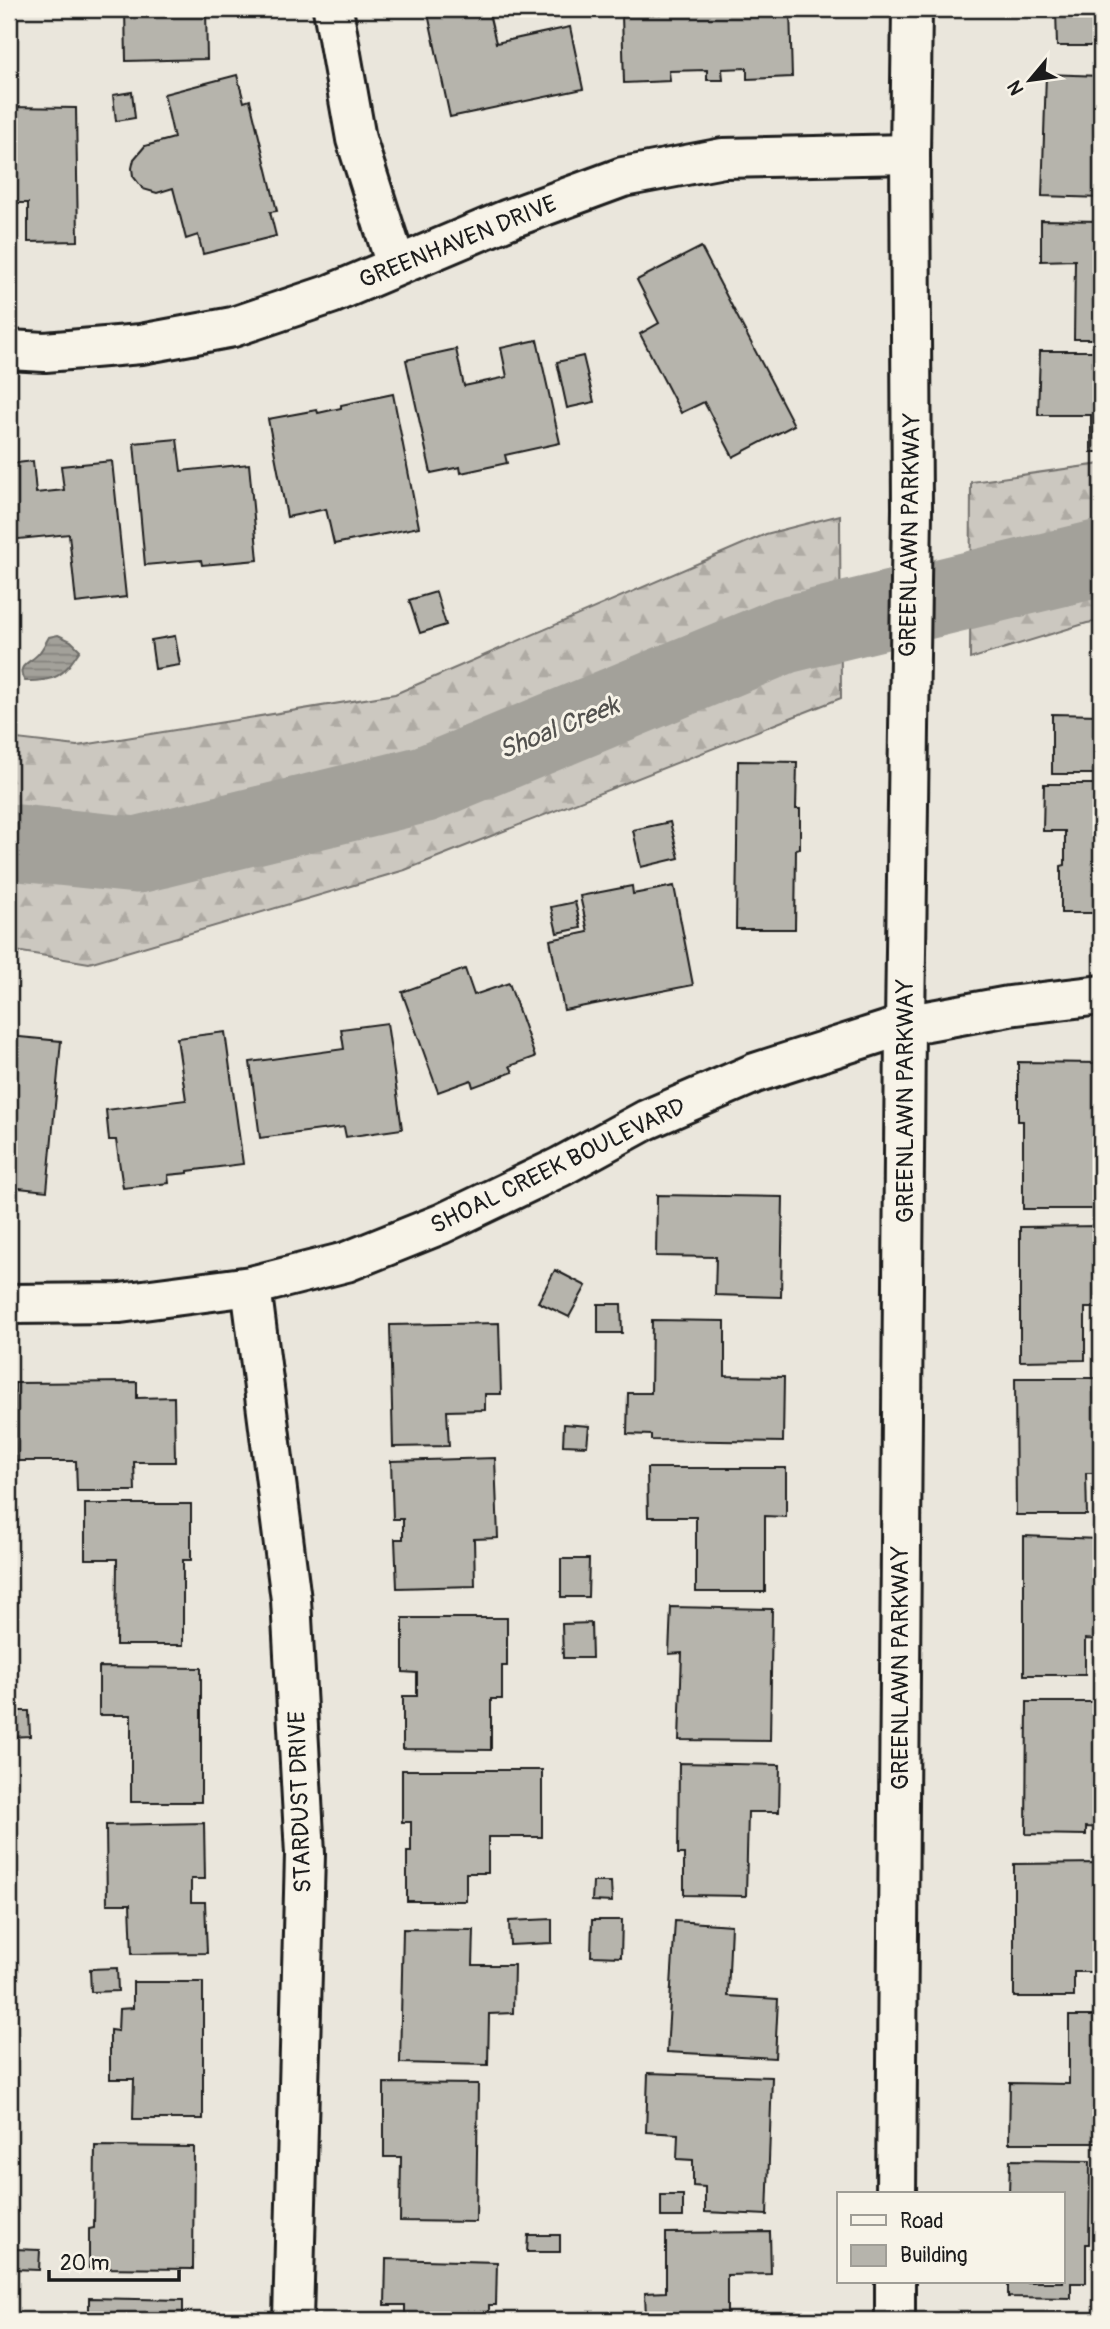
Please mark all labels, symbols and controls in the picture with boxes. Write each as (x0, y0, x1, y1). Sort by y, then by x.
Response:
north arrow (995, 46, 1064, 116)
text: N (1002, 76, 1030, 99)
street label: GREENHAVEN DRIVE (355, 189, 561, 295)
street label: GREENLAWN PARKWAY (893, 413, 927, 657)
water label: Shoal Creek (494, 689, 626, 767)
street label: GREENLAWN PARKWAY (891, 979, 920, 1223)
street label: SHOAL CREEK BOULEVARD (426, 1092, 690, 1240)
street label: GREENLAWN PARKWAY (886, 1546, 915, 1790)
street label: STARDUST DRIVE (282, 1711, 318, 1893)
legend (837, 2192, 1064, 2284)
text: Road (900, 2208, 944, 2235)
scale bar (49, 2238, 178, 2282)
text: Building (900, 2242, 967, 2269)
text: 20 m (60, 2250, 109, 2277)

